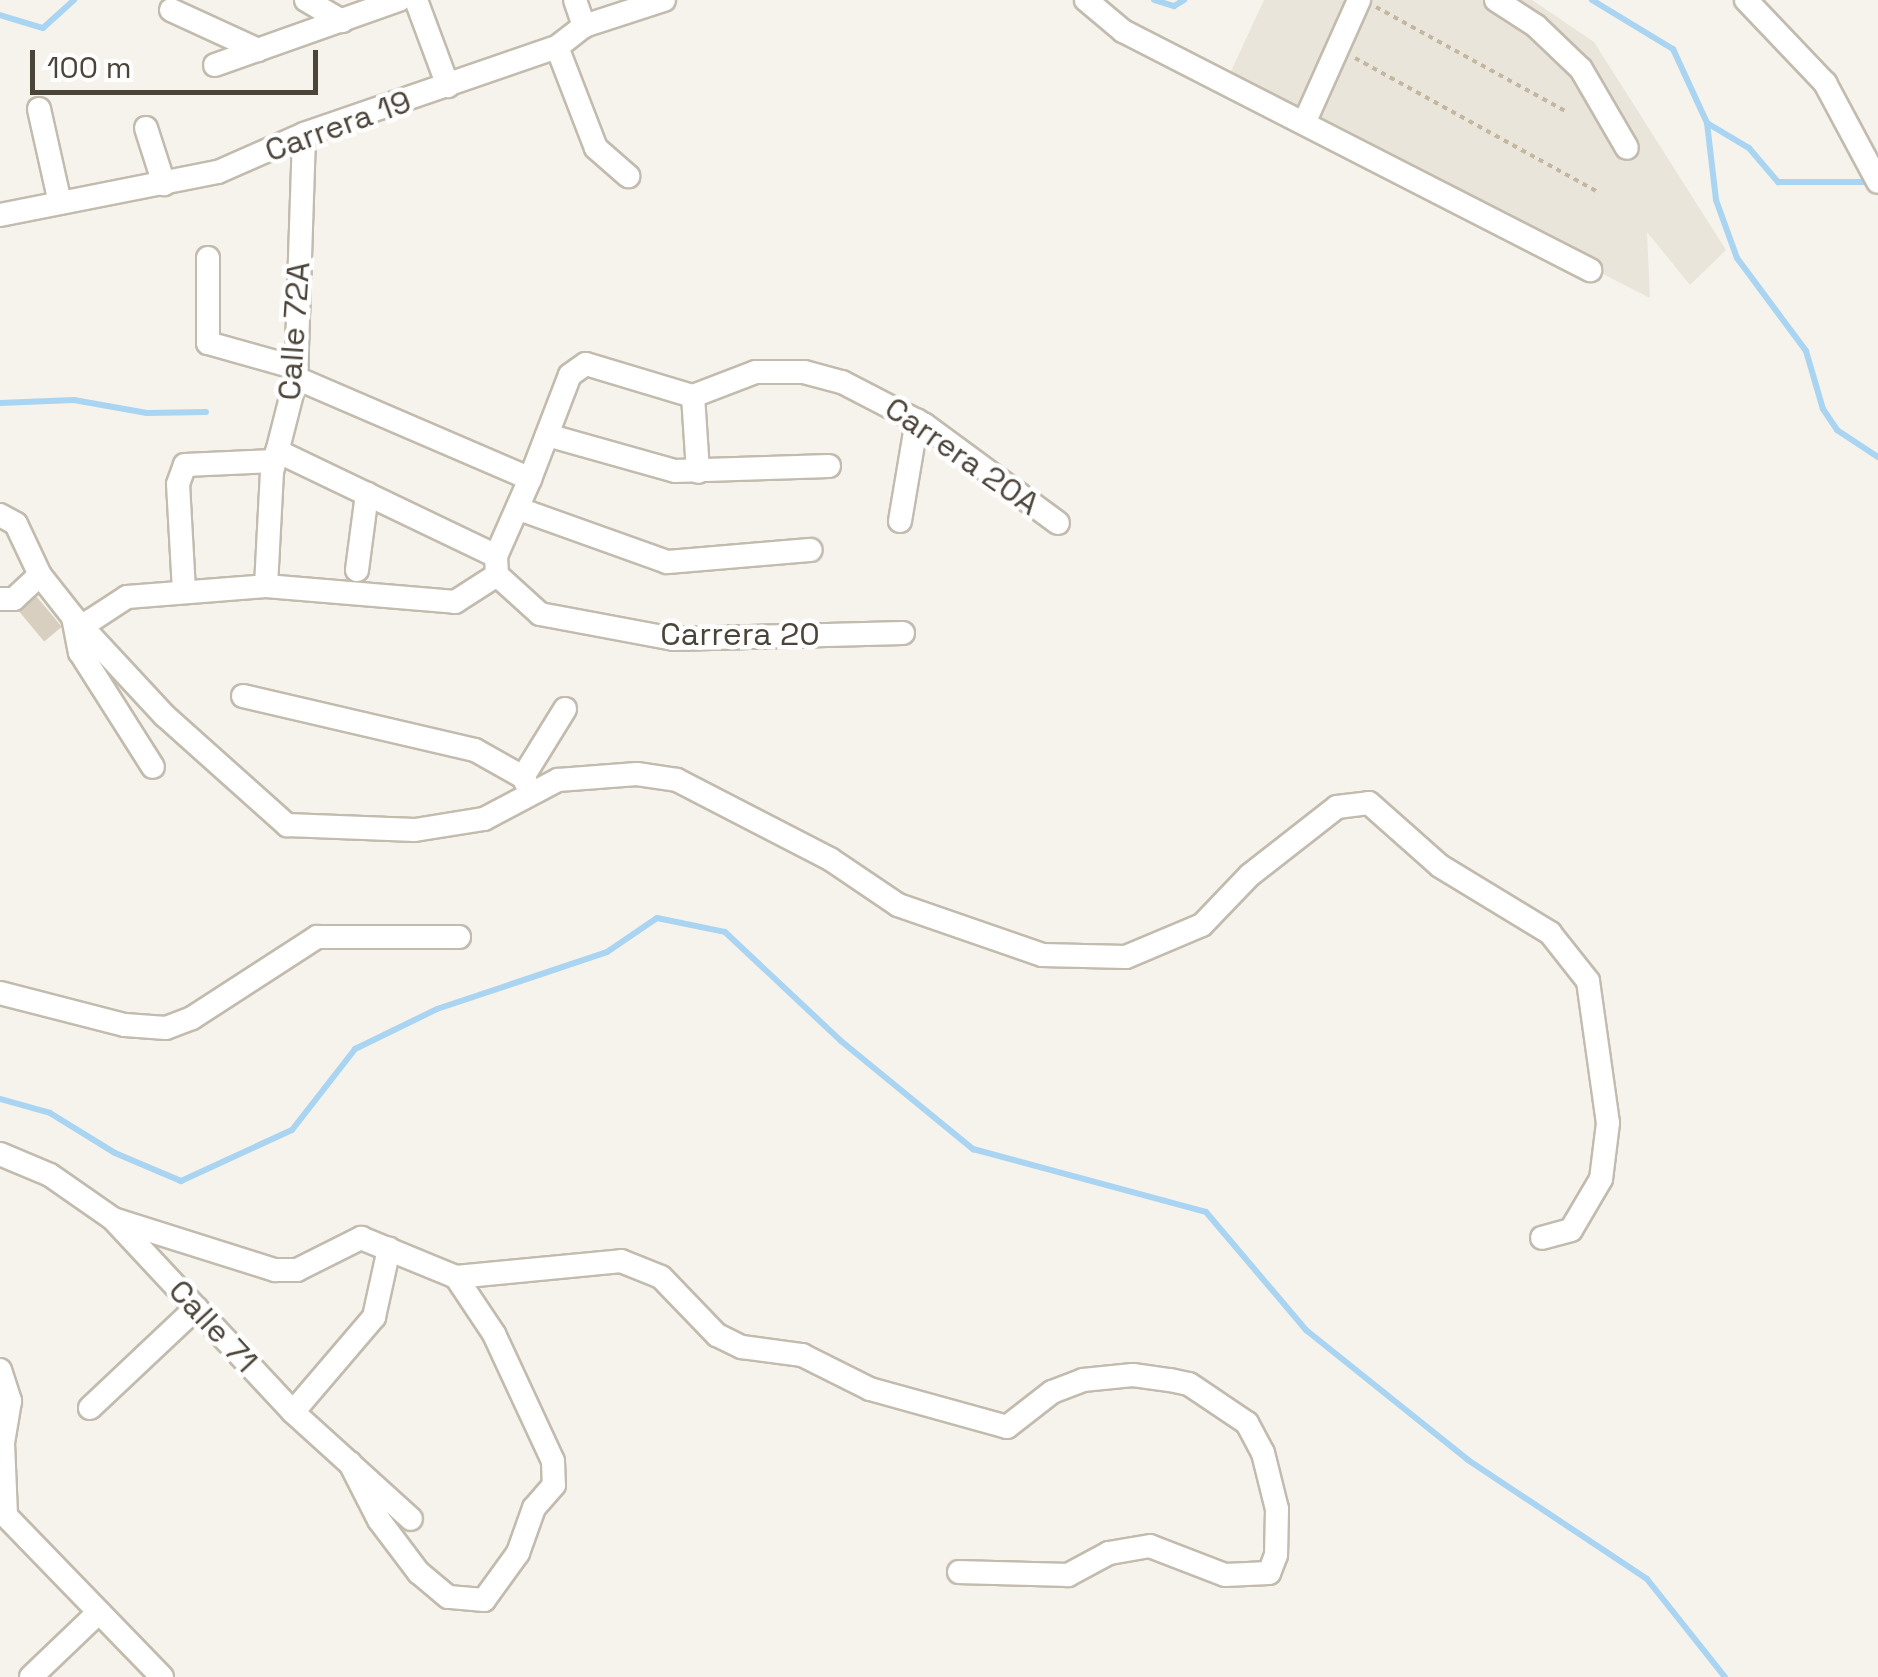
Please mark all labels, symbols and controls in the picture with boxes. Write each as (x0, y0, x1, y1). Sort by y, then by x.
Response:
scale bar (35, 30, 322, 92)
text: 100 m (47, 48, 132, 87)
street label: Carrera 19 (260, 82, 416, 170)
street label: Calle 72A (270, 260, 318, 402)
street label: Carrera 20A (877, 389, 1047, 523)
street label: Carrera 20 (660, 615, 820, 653)
street label: Calle 71 (160, 1272, 266, 1380)

